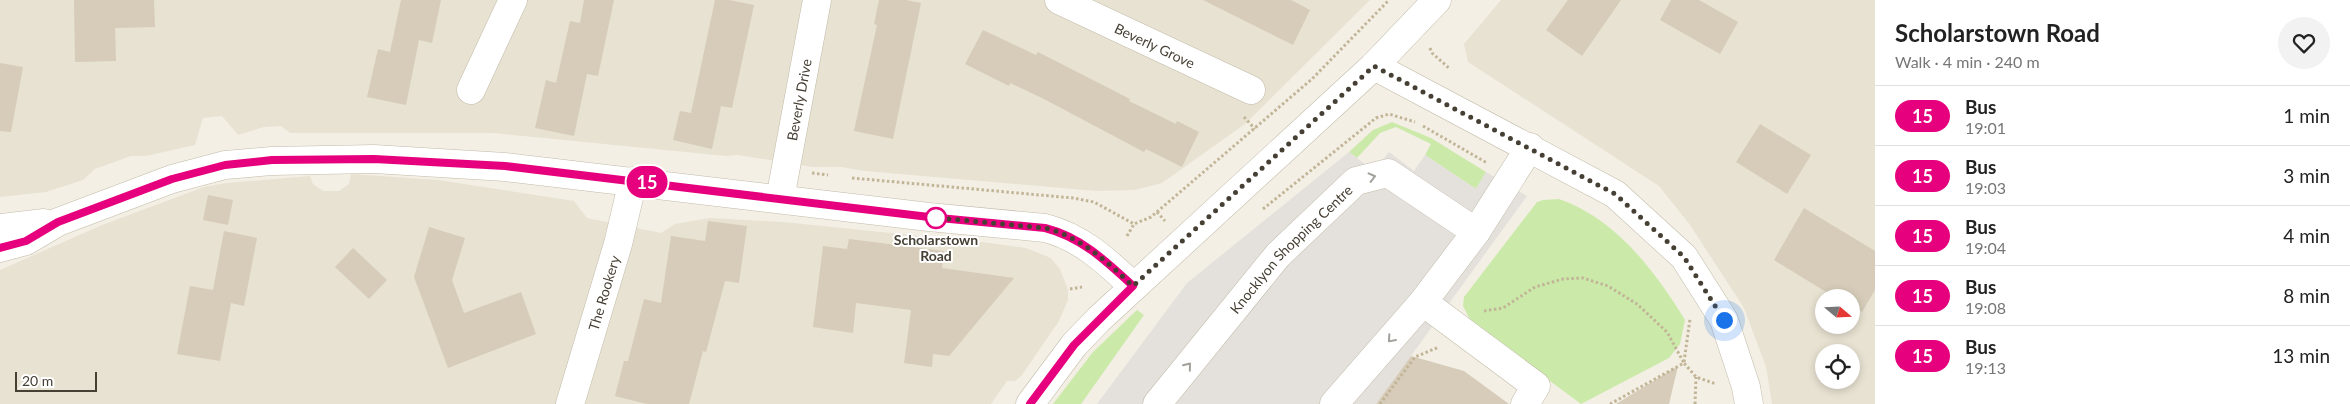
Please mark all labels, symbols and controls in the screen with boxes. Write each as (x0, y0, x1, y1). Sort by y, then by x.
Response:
button: heart (2278, 17, 2330, 69)
text: Scholarstown Road (1895, 18, 2100, 47)
street label: Beverly Grove (1112, 19, 1198, 71)
text: Walk · 4 min · 240 m (1895, 52, 2040, 71)
street label: Beverly Drive (783, 57, 814, 142)
text: Bus (1965, 95, 1996, 118)
text: 1 min (2283, 104, 2330, 127)
text: 15 (1912, 105, 1933, 127)
text: 19:01 (1965, 118, 2006, 137)
text: Bus (1965, 155, 1996, 178)
text: 3 min (2283, 164, 2330, 187)
text: 15 (1912, 165, 1933, 187)
line badge: 15 (624, 166, 670, 198)
text: 15 (637, 171, 657, 193)
one-way arrow (1368, 172, 1377, 183)
text: 19:03 (1965, 178, 2006, 197)
street label: Knocklyon Shopping Centre (1226, 181, 1355, 317)
marker: Scholarstown Road (925, 207, 947, 229)
text: Bus (1965, 215, 1996, 238)
text: 4 min (2283, 224, 2330, 247)
text: 15 (1912, 225, 1933, 247)
place label: Scholarstown Road (894, 231, 978, 264)
text: 19:04 (1965, 238, 2006, 257)
street label: The Rookery (584, 253, 623, 333)
text: Bus (1965, 275, 1996, 298)
text: 8 min (2283, 284, 2330, 307)
text: 15 (1912, 285, 1933, 307)
north arrow (1815, 289, 1860, 334)
map controls (1815, 289, 1860, 389)
text: 19:08 (1965, 298, 2006, 317)
your location (1712, 308, 1737, 333)
one-way arrow (1388, 333, 1397, 342)
text: Bus (1965, 335, 1996, 358)
button: locate (1815, 344, 1860, 389)
text: 13 min (2272, 344, 2330, 367)
text: 15 (1912, 345, 1933, 367)
text: 19:13 (1965, 358, 2006, 377)
one-way arrow (1182, 363, 1191, 372)
scale bar (15, 369, 98, 392)
text: 20 m (22, 372, 53, 389)

